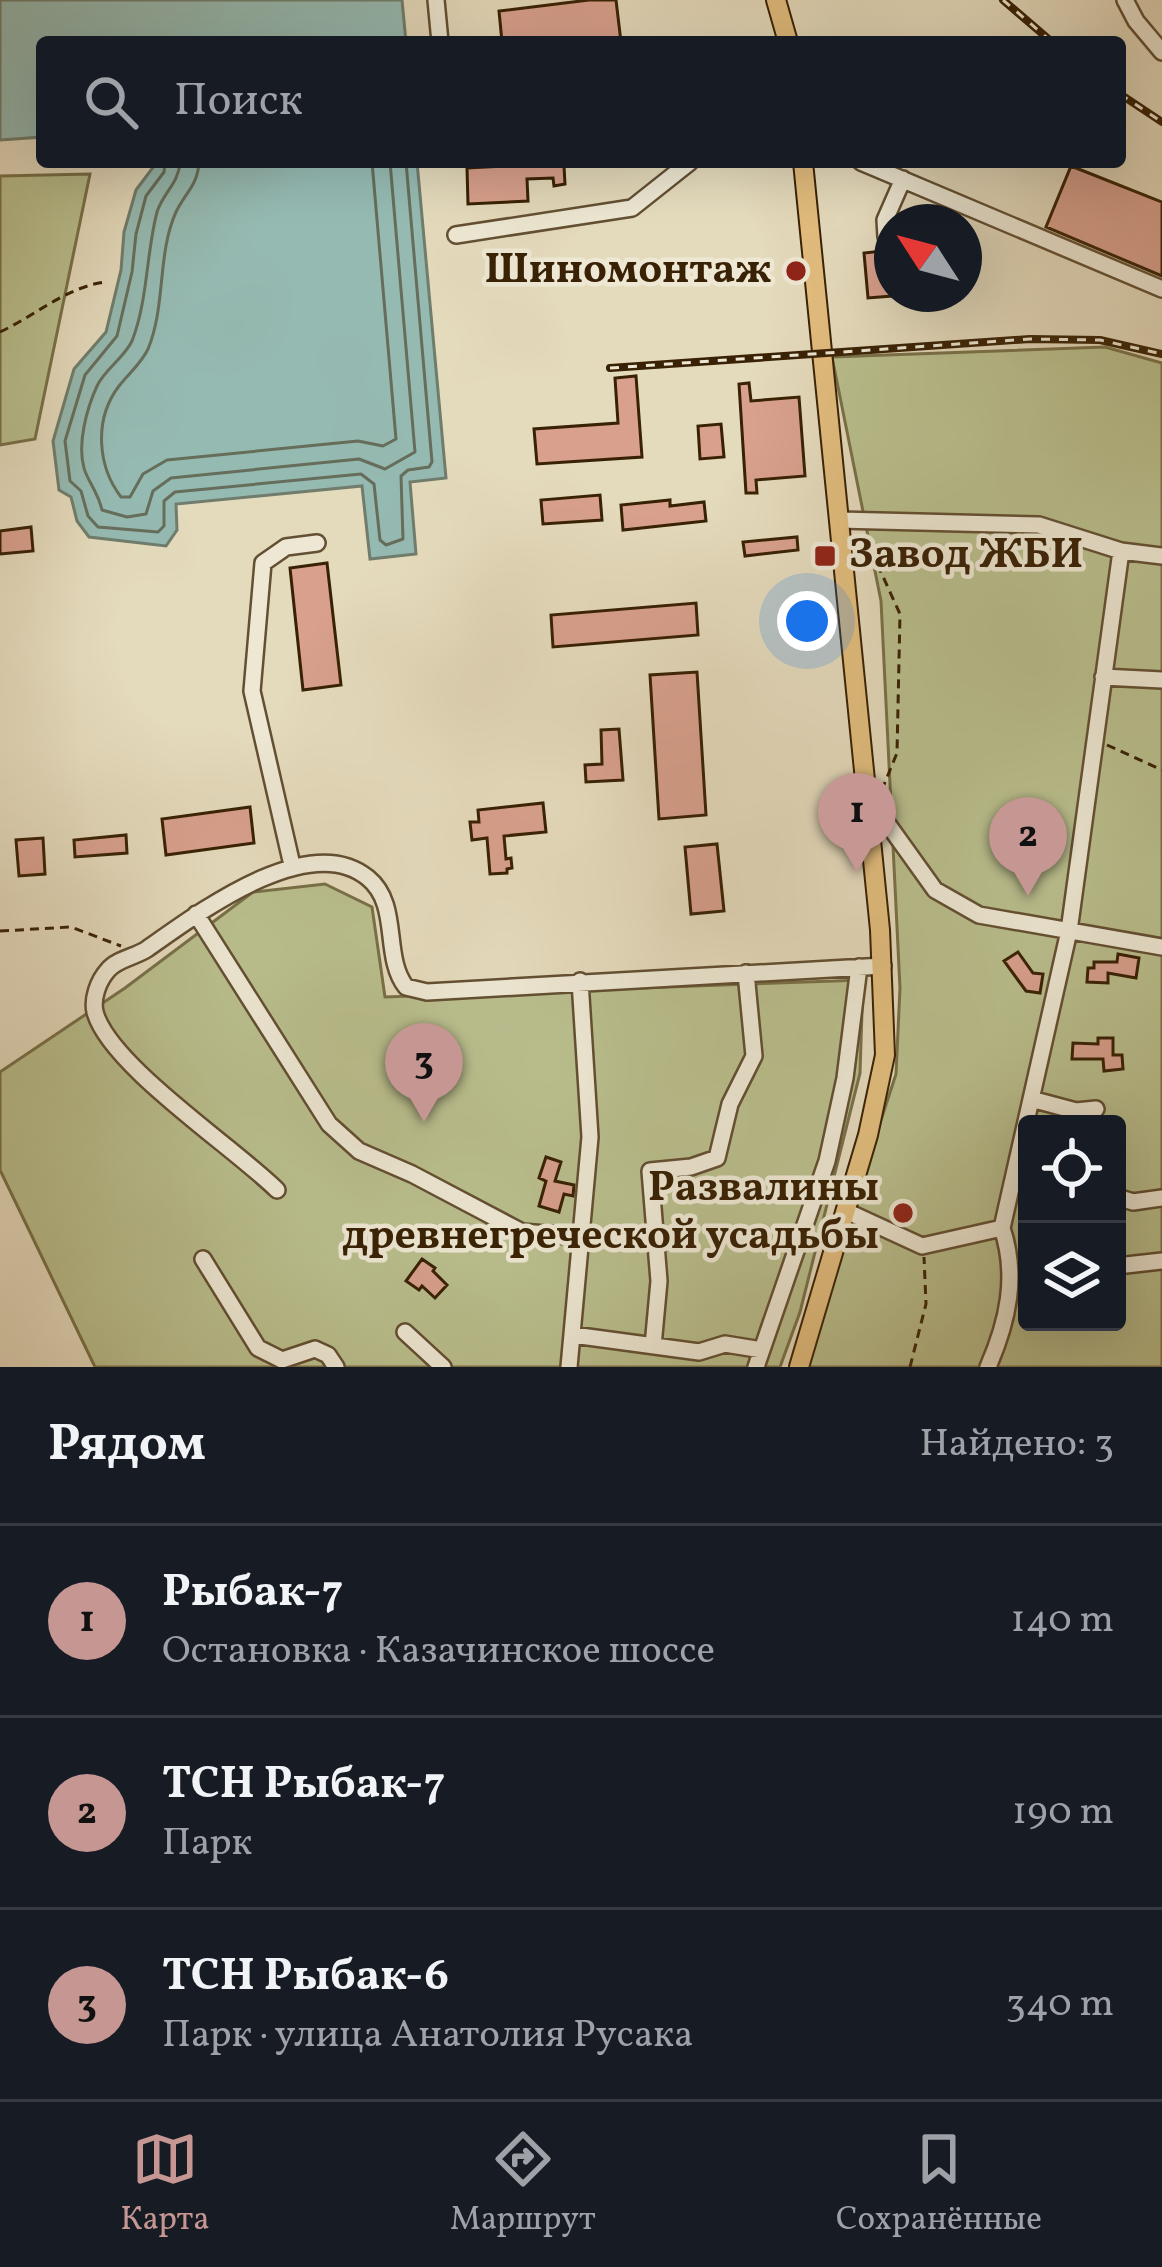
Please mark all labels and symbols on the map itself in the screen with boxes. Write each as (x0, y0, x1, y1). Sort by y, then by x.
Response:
north arrow (874, 204, 982, 312)
place label: Шиномонтаж (484, 242, 772, 301)
marker: Шиномонтаж (783, 258, 809, 284)
place label: Завод ЖБИ (849, 527, 1083, 586)
marker: Завод ЖБИ (812, 543, 838, 569)
your location (777, 591, 837, 651)
pin: 1 (818, 773, 896, 872)
pin: 2 (989, 797, 1067, 896)
pin: 3 (385, 1023, 463, 1122)
place label: Развалины древнегреческой усадьбы (342, 1160, 879, 1267)
marker: Развалины древнегреческой усадьбы (890, 1200, 916, 1226)

